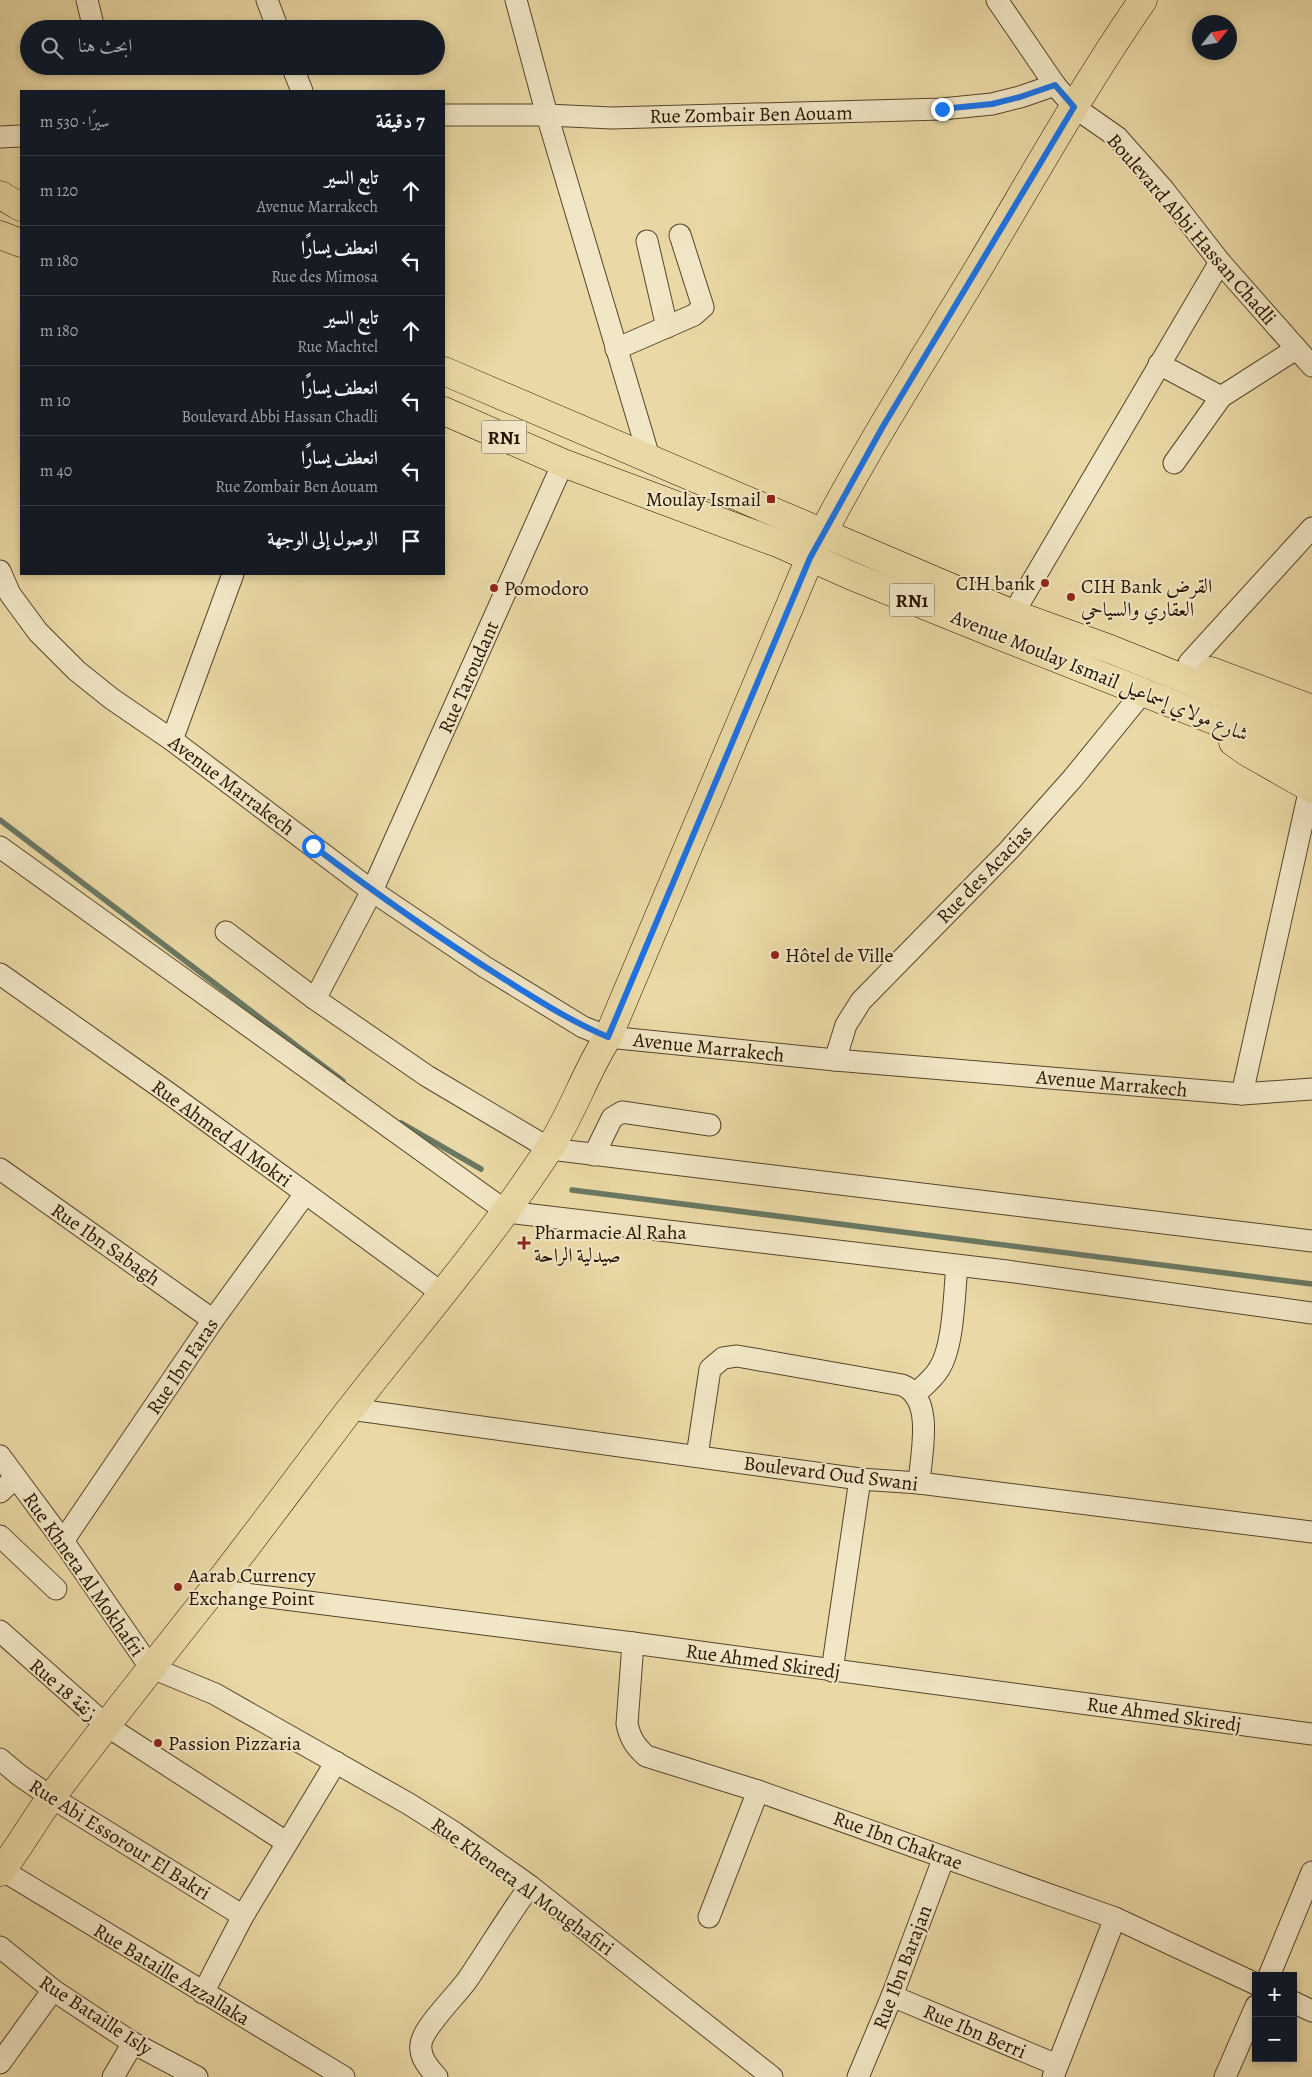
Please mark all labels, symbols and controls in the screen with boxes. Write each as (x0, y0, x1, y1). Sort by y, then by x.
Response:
north arrow (1192, 15, 1237, 60)
search box (20, 20, 445, 75)
text: ابحث هنا (78, 33, 132, 59)
icon: search (38, 34, 66, 62)
route end (931, 98, 954, 121)
street label: Rue Zombair Ben Aouam (649, 99, 853, 130)
text: 7 دقيقة (376, 107, 425, 135)
text: سيرًا · 530 m (40, 111, 109, 133)
street label: Boulevard Abbi Hassan Chadli (1101, 128, 1282, 331)
text: تابع السير (325, 165, 378, 191)
icon: ahead (397, 177, 425, 205)
text: 120 m (40, 180, 78, 202)
text: Avenue Marrakech (257, 196, 378, 218)
text: انعطف يسارًا (301, 235, 378, 261)
icon: left (397, 247, 425, 275)
text: 180 m (40, 250, 78, 272)
text: Rue des Mimosa (271, 266, 378, 288)
text: تابع السير (325, 305, 378, 331)
icon: ahead (397, 317, 425, 345)
text: 180 m (40, 320, 78, 342)
text: Rue Machtel (297, 336, 378, 358)
text: انعطف يسارًا (301, 375, 378, 401)
icon: left (397, 387, 425, 415)
text: 10 m (40, 390, 71, 412)
text: Boulevard Abbi Hassan Chadli (181, 406, 378, 428)
road number: RN1 (482, 421, 526, 454)
text: انعطف يسارًا (301, 445, 378, 471)
icon: left (397, 457, 425, 485)
text: 40 m (40, 460, 72, 482)
text: Rue Zombair Ben Aouam (215, 476, 378, 498)
place label: Moulay Ismail (646, 486, 761, 513)
marker: Moulay Ismail (765, 493, 777, 505)
text: الوصول إلى الوجهة (267, 526, 378, 552)
icon: arrive (397, 527, 425, 555)
place label: CIH bank (956, 570, 1035, 597)
place label: CIH Bank القرض العقاري والسياحي (1081, 573, 1212, 625)
place label: Pomodoro (504, 575, 589, 602)
marker: CIH bank (1039, 577, 1051, 589)
marker: Pomodoro (488, 582, 500, 594)
road number: RN1 (890, 584, 934, 616)
marker: CIH Bank القرض العقاري والسياحي (1065, 591, 1077, 603)
street label: Avenue Moulay Ismail شارع مولاي إسماعيل (945, 603, 1253, 751)
street label: Rue Taroudant (432, 616, 505, 738)
street label: Avenue Marrakech (162, 728, 301, 842)
street label: Rue des Acacias (930, 819, 1038, 930)
route start (302, 835, 325, 858)
place label: Hôtel de Ville (785, 942, 893, 969)
marker: Hôtel de Ville (769, 949, 781, 961)
street label: Avenue Marrakech (631, 1026, 786, 1069)
street label: Avenue Marrakech (1034, 1063, 1189, 1104)
street label: Rue Ahmed Al Mokri (146, 1073, 297, 1194)
street label: Rue Ibn Sabagh (46, 1197, 166, 1292)
place label: Pharmacie Al Raha صيدلية الراحة (534, 1219, 688, 1269)
marker: Pharmacie Al Raha صيدلية الراحة (518, 1237, 530, 1249)
street label: Rue Ibn Faras (140, 1313, 225, 1420)
street label: Boulevard Oud Swani (742, 1449, 920, 1498)
street label: Rue Khneta Al Mokhafri (17, 1487, 151, 1662)
place label: Aarab Currency Exchange Point (187, 1562, 317, 1612)
marker: Aarab Currency Exchange Point (172, 1581, 184, 1593)
street label: Rue Ahmed Skiredj (684, 1637, 842, 1686)
street label: Rue 18 زنقة (24, 1652, 104, 1727)
street label: Rue Ahmed Skiredj (1085, 1690, 1243, 1739)
place label: Passion Pizzaria (168, 1730, 302, 1757)
marker: Passion Pizzaria (152, 1737, 164, 1749)
street label: Rue Abi Essorour El Bakri (24, 1773, 216, 1906)
street label: Rue Ibn Chakrae (829, 1805, 966, 1876)
street label: Rue Kheneta Al Moughafiri (426, 1811, 620, 1962)
street label: Rue Ibn Barajan (866, 1901, 939, 2033)
street label: Rue Bataille Azzallaka (88, 1917, 256, 2032)
street label: Rue Bataille Isly (34, 1969, 158, 2063)
map controls (1252, 1972, 1297, 2062)
button: + (1252, 1972, 1297, 2017)
street label: Rue Ibn Berri (919, 1998, 1030, 2065)
button: − (1252, 2017, 1297, 2062)

